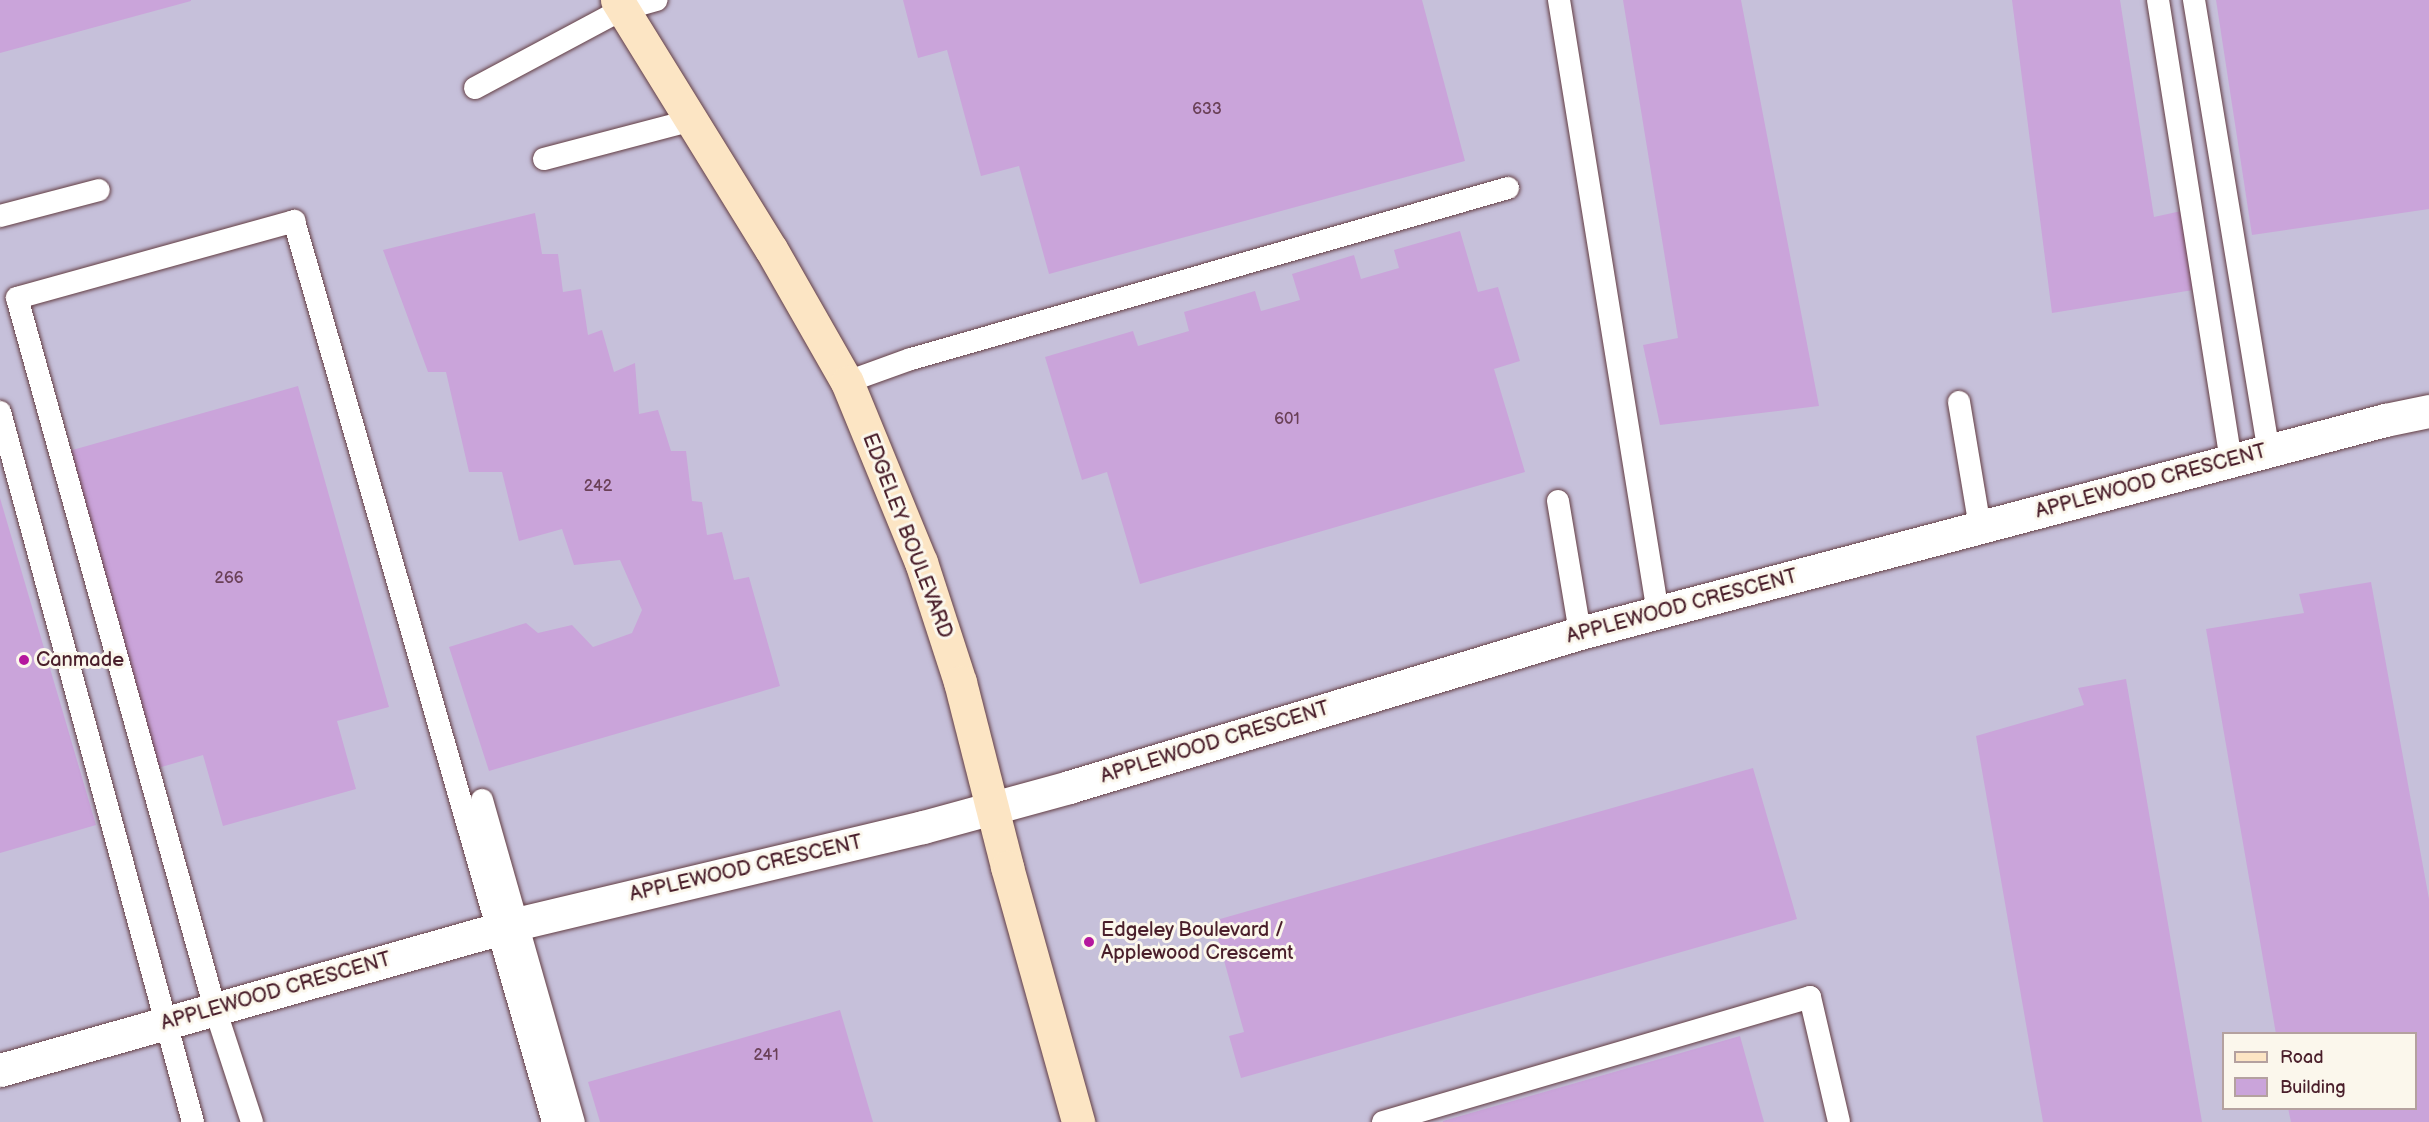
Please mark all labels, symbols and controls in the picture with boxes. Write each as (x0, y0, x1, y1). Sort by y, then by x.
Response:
house number: 633 (1192, 100, 1222, 120)
house number: 601 (1274, 410, 1300, 430)
street label: EDGELEY BOULEVARD (857, 430, 957, 642)
street label: APPLEWOOD CRESCENT (2033, 440, 2269, 524)
house number: 242 (584, 477, 612, 497)
street label: APPLEWOOD CRESCENT (1564, 565, 1800, 649)
house number: 266 (215, 569, 243, 589)
place label: Canmade (36, 648, 124, 672)
marker: Canmade (17, 653, 31, 667)
street label: APPLEWOOD CRESCENT (1098, 697, 1332, 789)
street label: APPLEWOOD CRESCENT (627, 831, 865, 907)
place label: Edgeley Boulevard / Applewood Crescemt (1101, 918, 1293, 965)
marker: Edgeley Boulevard / Applewood Crescemt (1082, 935, 1096, 949)
street label: APPLEWOOD CRESCENT (158, 948, 394, 1036)
legend (2222, 1032, 2417, 1110)
house number: 241 (753, 1046, 779, 1066)
text: Road (2280, 1047, 2324, 1068)
text: Building (2280, 1077, 2346, 1098)

